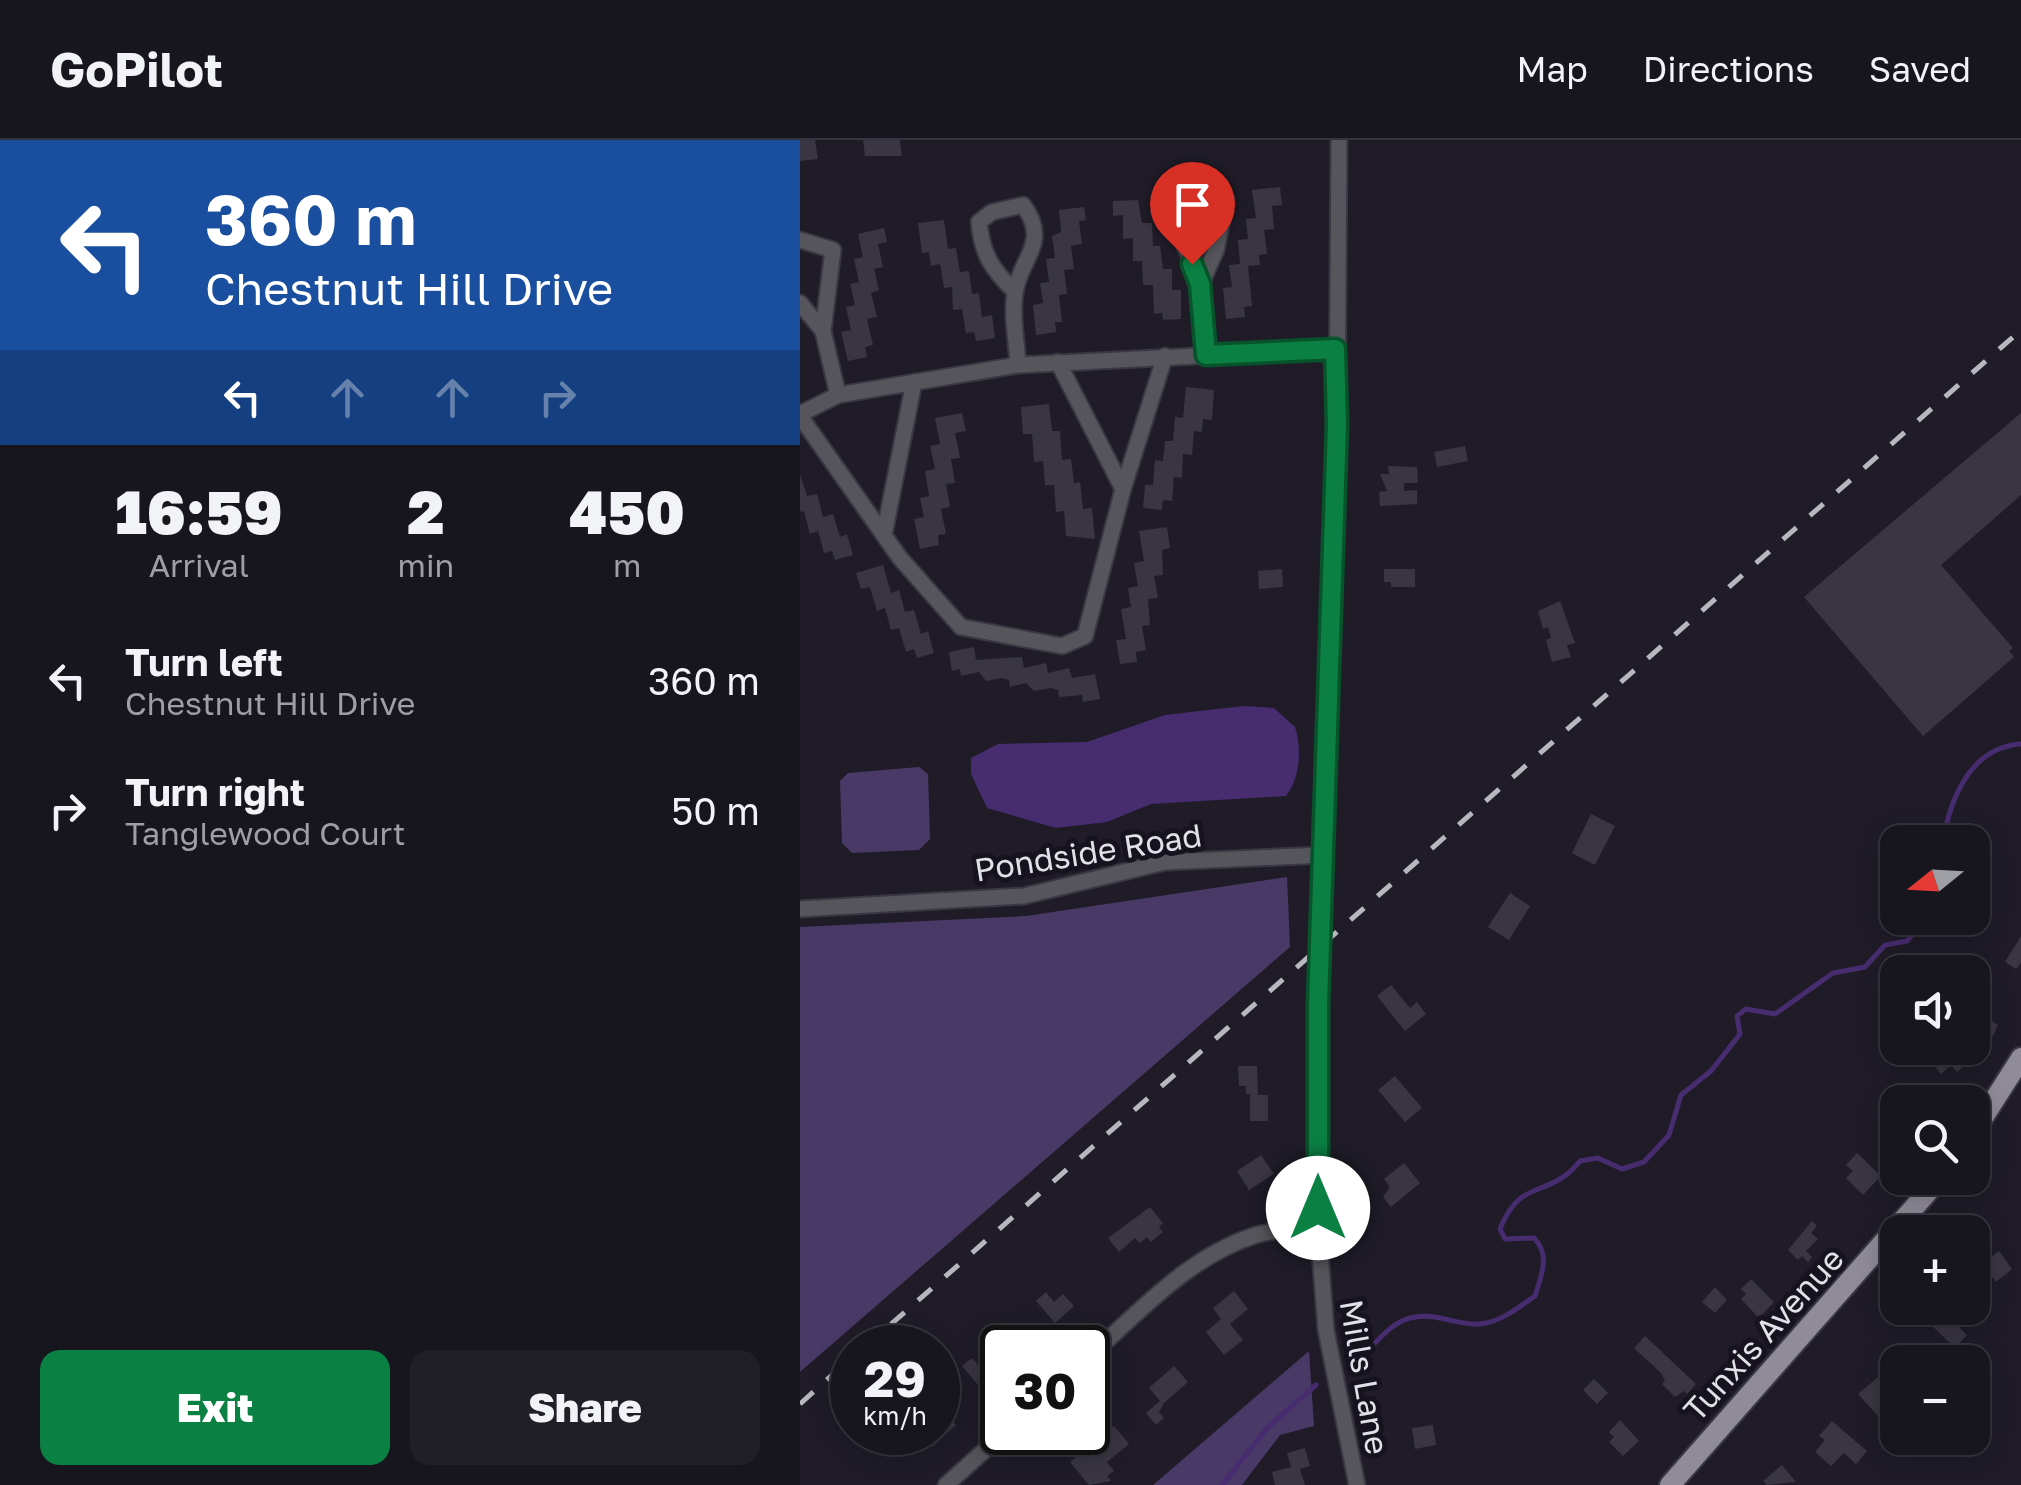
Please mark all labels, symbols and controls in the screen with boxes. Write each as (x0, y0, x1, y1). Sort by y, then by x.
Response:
text: GoPilot (50, 40, 223, 98)
text: Map (1516, 48, 1588, 90)
text: Directions (1643, 48, 1814, 90)
text: Saved (1869, 48, 1971, 90)
pin (1150, 162, 1235, 265)
text: 360 m (205, 176, 416, 260)
icon: arrive (1165, 177, 1220, 232)
icon: left (40, 180, 170, 310)
text: Chestnut Hill Drive (205, 261, 613, 315)
icon: left (215, 370, 270, 425)
icon: ahead (320, 370, 375, 425)
icon: ahead (425, 370, 480, 425)
icon: right (530, 370, 585, 425)
text: 16:59 (115, 475, 282, 547)
text: 2 (407, 475, 444, 547)
text: 450 (569, 475, 685, 547)
text: Arrival (149, 546, 249, 584)
text: min (398, 546, 454, 584)
text: m (613, 546, 641, 584)
text: Turn left (125, 639, 283, 684)
icon: left (40, 653, 95, 708)
text: 360 m (648, 658, 760, 703)
text: Chestnut Hill Drive (125, 684, 415, 722)
text: Turn right (125, 769, 305, 814)
icon: right (40, 783, 95, 838)
text: 50 m (671, 788, 760, 833)
text: Tanglewood Court (125, 814, 405, 852)
street label: Pondside Road (972, 815, 1204, 889)
north arrow (1880, 825, 1990, 935)
map controls (1880, 825, 1990, 1455)
button: sound (1880, 955, 1990, 1065)
button: search (1880, 1085, 1990, 1195)
position arrow (1266, 1156, 1370, 1260)
button: + (1880, 1215, 1990, 1325)
street label: Tunxis Avenue (1675, 1239, 1851, 1429)
street label: Mills Lane (1333, 1297, 1397, 1457)
speed limit sign: 30 (980, 1325, 1110, 1455)
button: − (1880, 1345, 1990, 1455)
text: 29 (864, 1348, 926, 1408)
button: Exit (40, 1350, 390, 1465)
button: Share (410, 1350, 760, 1465)
text: km/h (863, 1400, 927, 1431)

